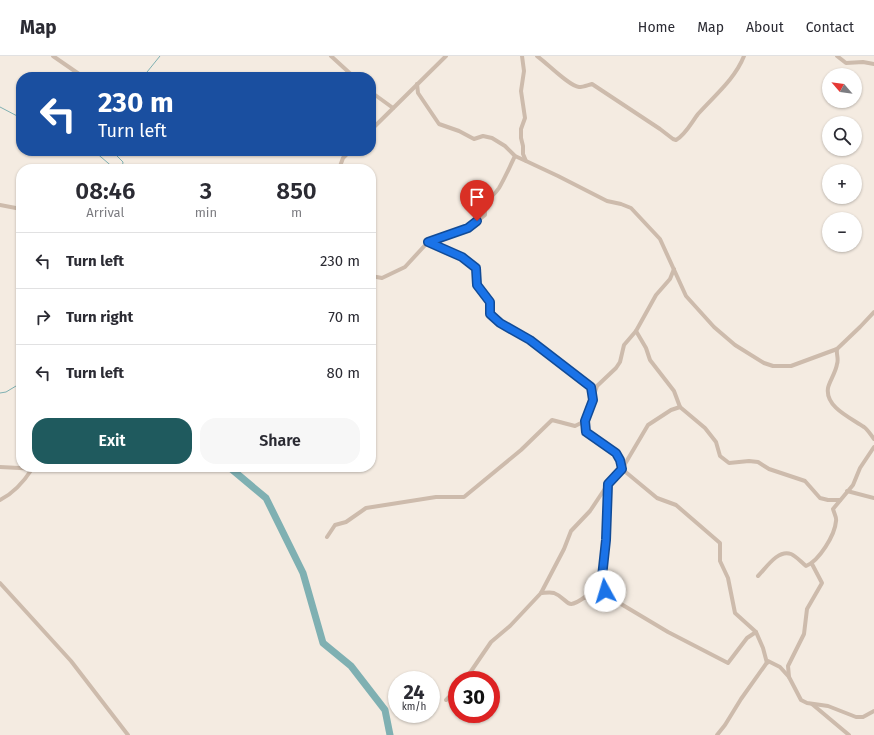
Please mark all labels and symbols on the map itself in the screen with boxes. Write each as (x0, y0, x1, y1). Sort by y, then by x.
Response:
north arrow (822, 68, 862, 108)
pin (460, 180, 494, 221)
position arrow (584, 570, 626, 612)
speed limit sign: 30 (448, 671, 500, 723)

